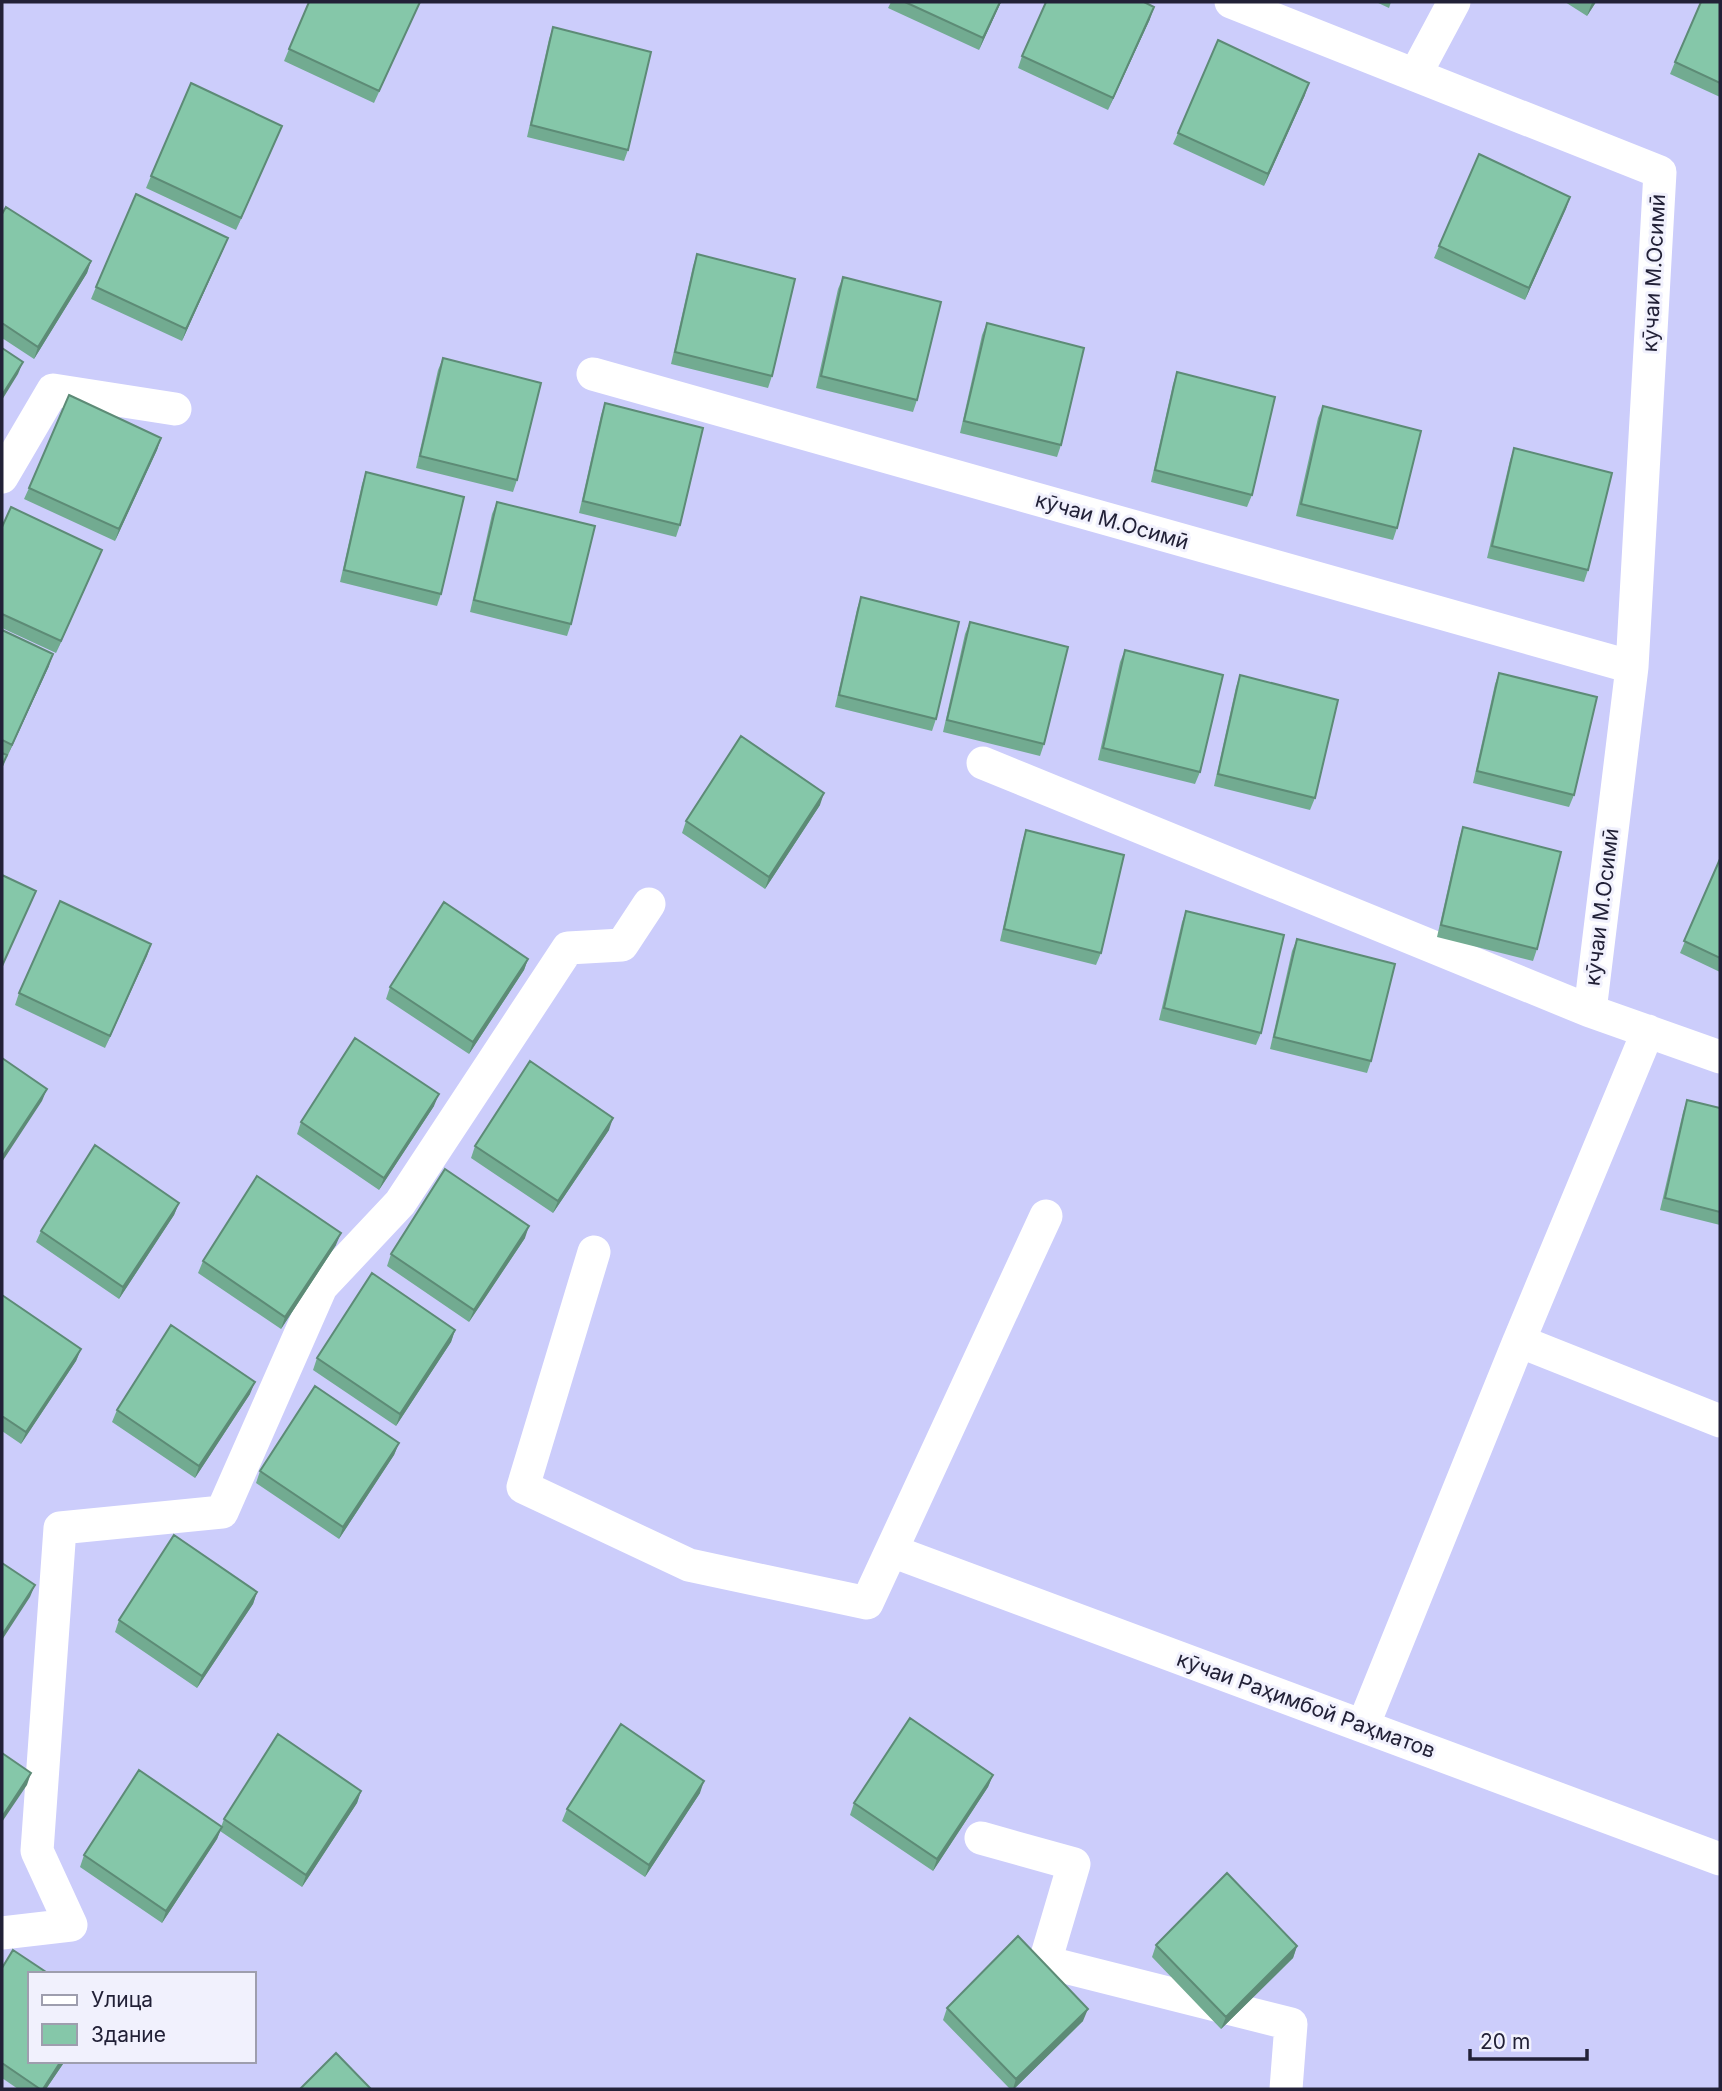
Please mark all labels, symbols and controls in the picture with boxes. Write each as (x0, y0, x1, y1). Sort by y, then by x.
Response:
street label: кӯчаи М.Осимӣ (1637, 193, 1670, 353)
street label: кӯчаи М.Осимӣ (1033, 487, 1192, 554)
street label: кӯчаи М.Осимӣ (1579, 827, 1624, 987)
street label: кӯчаи Раҳимбой Раҳматов (1173, 1646, 1439, 1763)
legend (28, 1972, 256, 2063)
text: Улица (91, 1987, 153, 2012)
scale bar (1470, 2018, 1587, 2062)
text: Здание (91, 2022, 166, 2047)
text: 20 m (1480, 2029, 1530, 2054)

